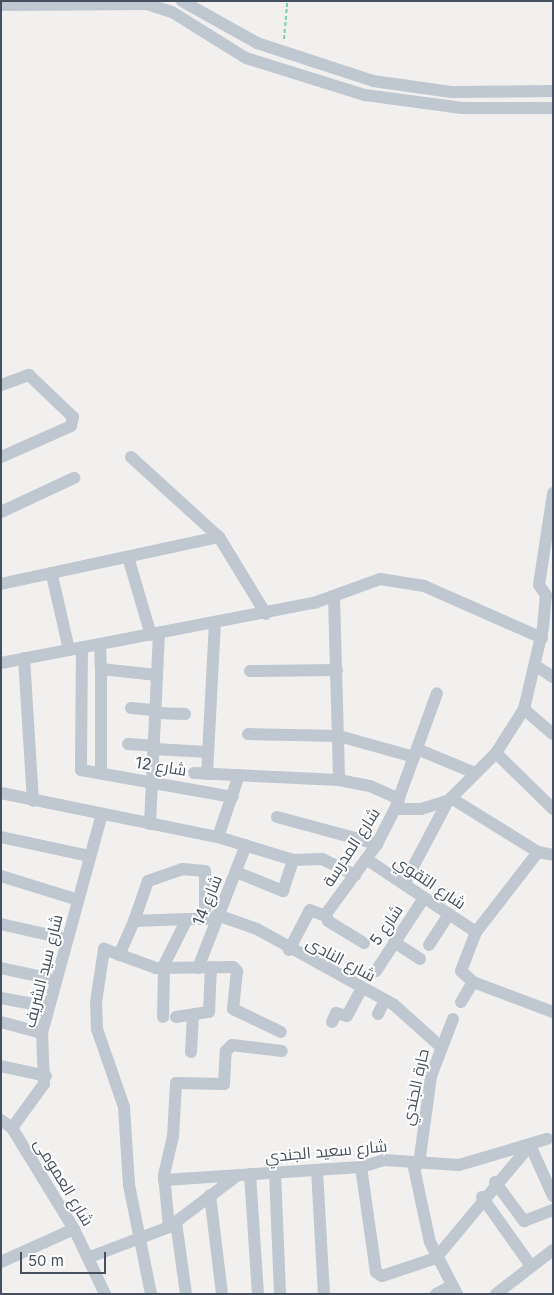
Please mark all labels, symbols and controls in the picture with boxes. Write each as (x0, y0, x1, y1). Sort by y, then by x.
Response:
street label: شارع 12 (134, 752, 188, 780)
street label: شارع المدرسة (318, 804, 384, 890)
street label: شارع التقوي (390, 851, 470, 913)
street label: شارع 14 (188, 872, 226, 928)
street label: شارع 5 (365, 901, 407, 949)
street label: شارع سيد الشريف (20, 912, 66, 1030)
street label: شارع النادى (303, 933, 379, 985)
street label: حارة الجندي (398, 1047, 432, 1127)
street label: شارع العمومى (30, 1135, 98, 1229)
street label: شارع سعيد الجندي (264, 1136, 388, 1166)
scale bar (22, 1242, 109, 1274)
text: 50 m (28, 1251, 64, 1270)

